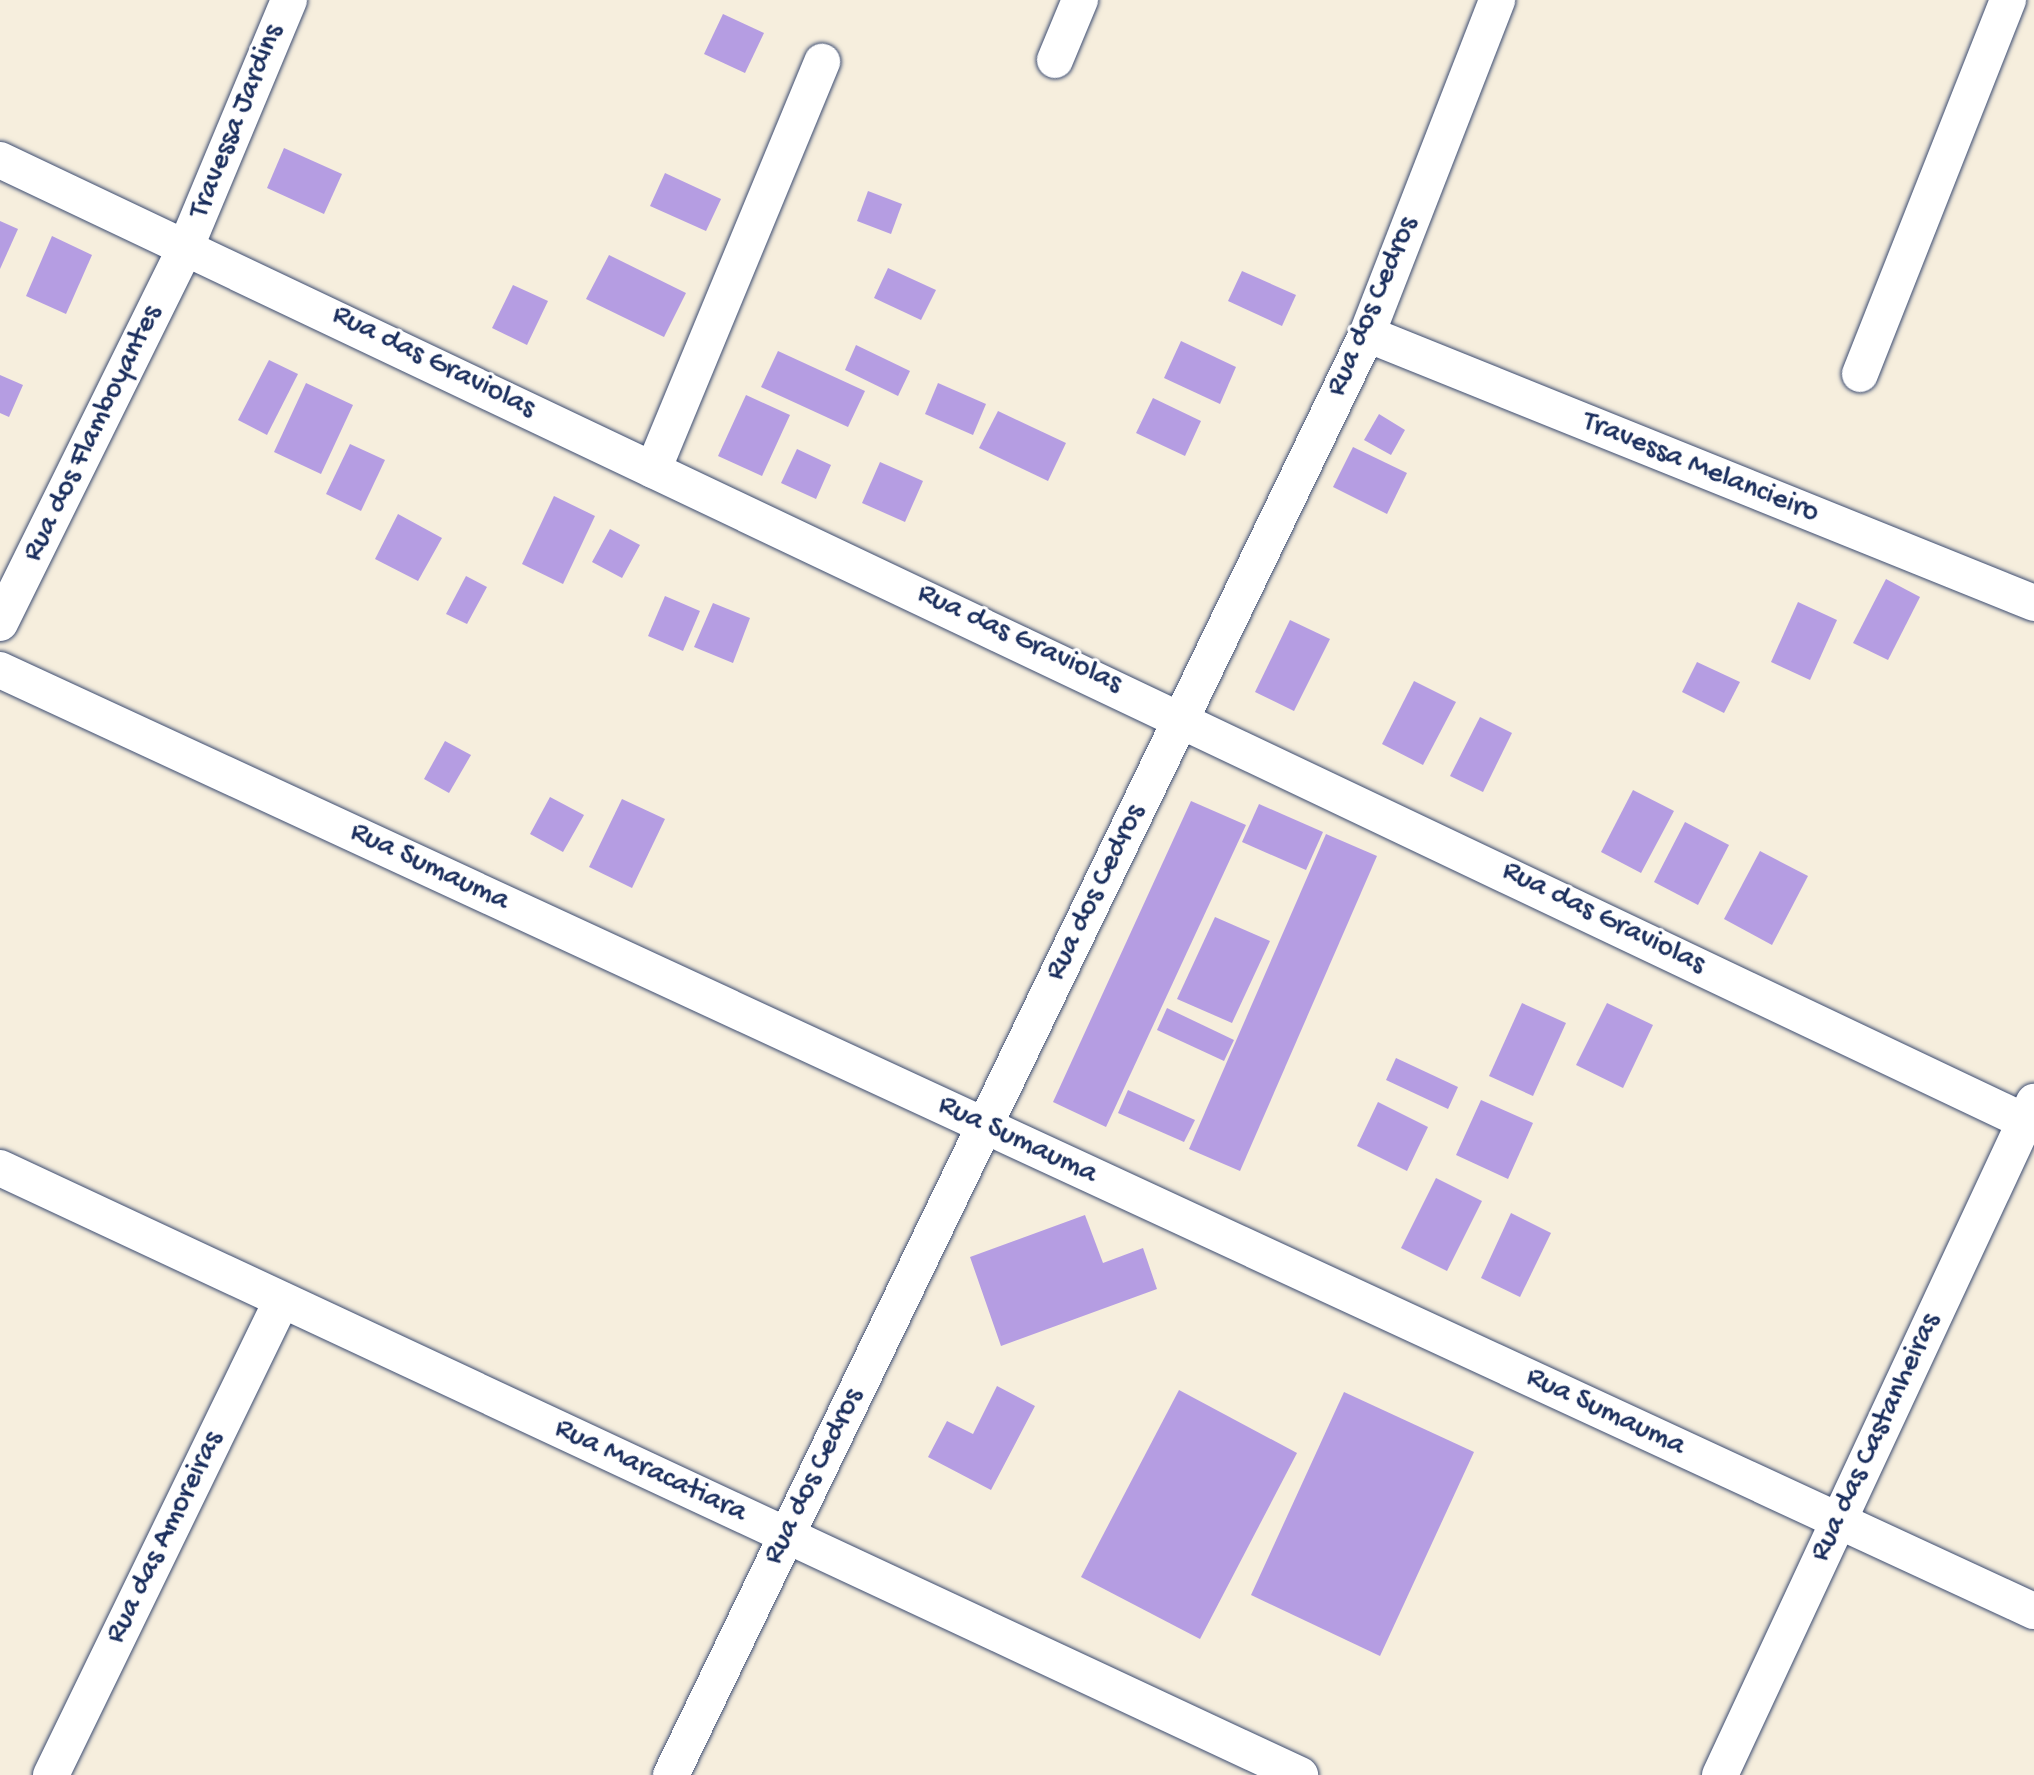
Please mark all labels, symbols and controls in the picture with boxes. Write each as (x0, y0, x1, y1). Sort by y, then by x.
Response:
street label: Travessa Jardins (183, 20, 293, 224)
street label: Rua dos Cedros (1320, 212, 1428, 402)
street label: Rua das Graviolas (325, 298, 541, 428)
street label: Rua dos Flamboyantes (16, 300, 172, 568)
street label: Travessa Melancieiro (1576, 405, 1824, 533)
street label: Rua das Graviolas (911, 577, 1127, 703)
street label: Rua dos Cedros (1039, 799, 1155, 987)
street label: Rua Sumauma (344, 815, 514, 921)
street label: Rua das Graviolas (1495, 854, 1711, 984)
street label: Rua Sumauma (932, 1088, 1102, 1194)
street label: Rua das Castanheiras (1804, 1308, 1950, 1568)
street label: Rua Sumauma (1520, 1360, 1690, 1466)
street label: Rua dos Cedros (757, 1383, 873, 1571)
street label: Rua Maracatiara (548, 1412, 752, 1532)
street label: Rua das Amoreiras (99, 1426, 233, 1650)

